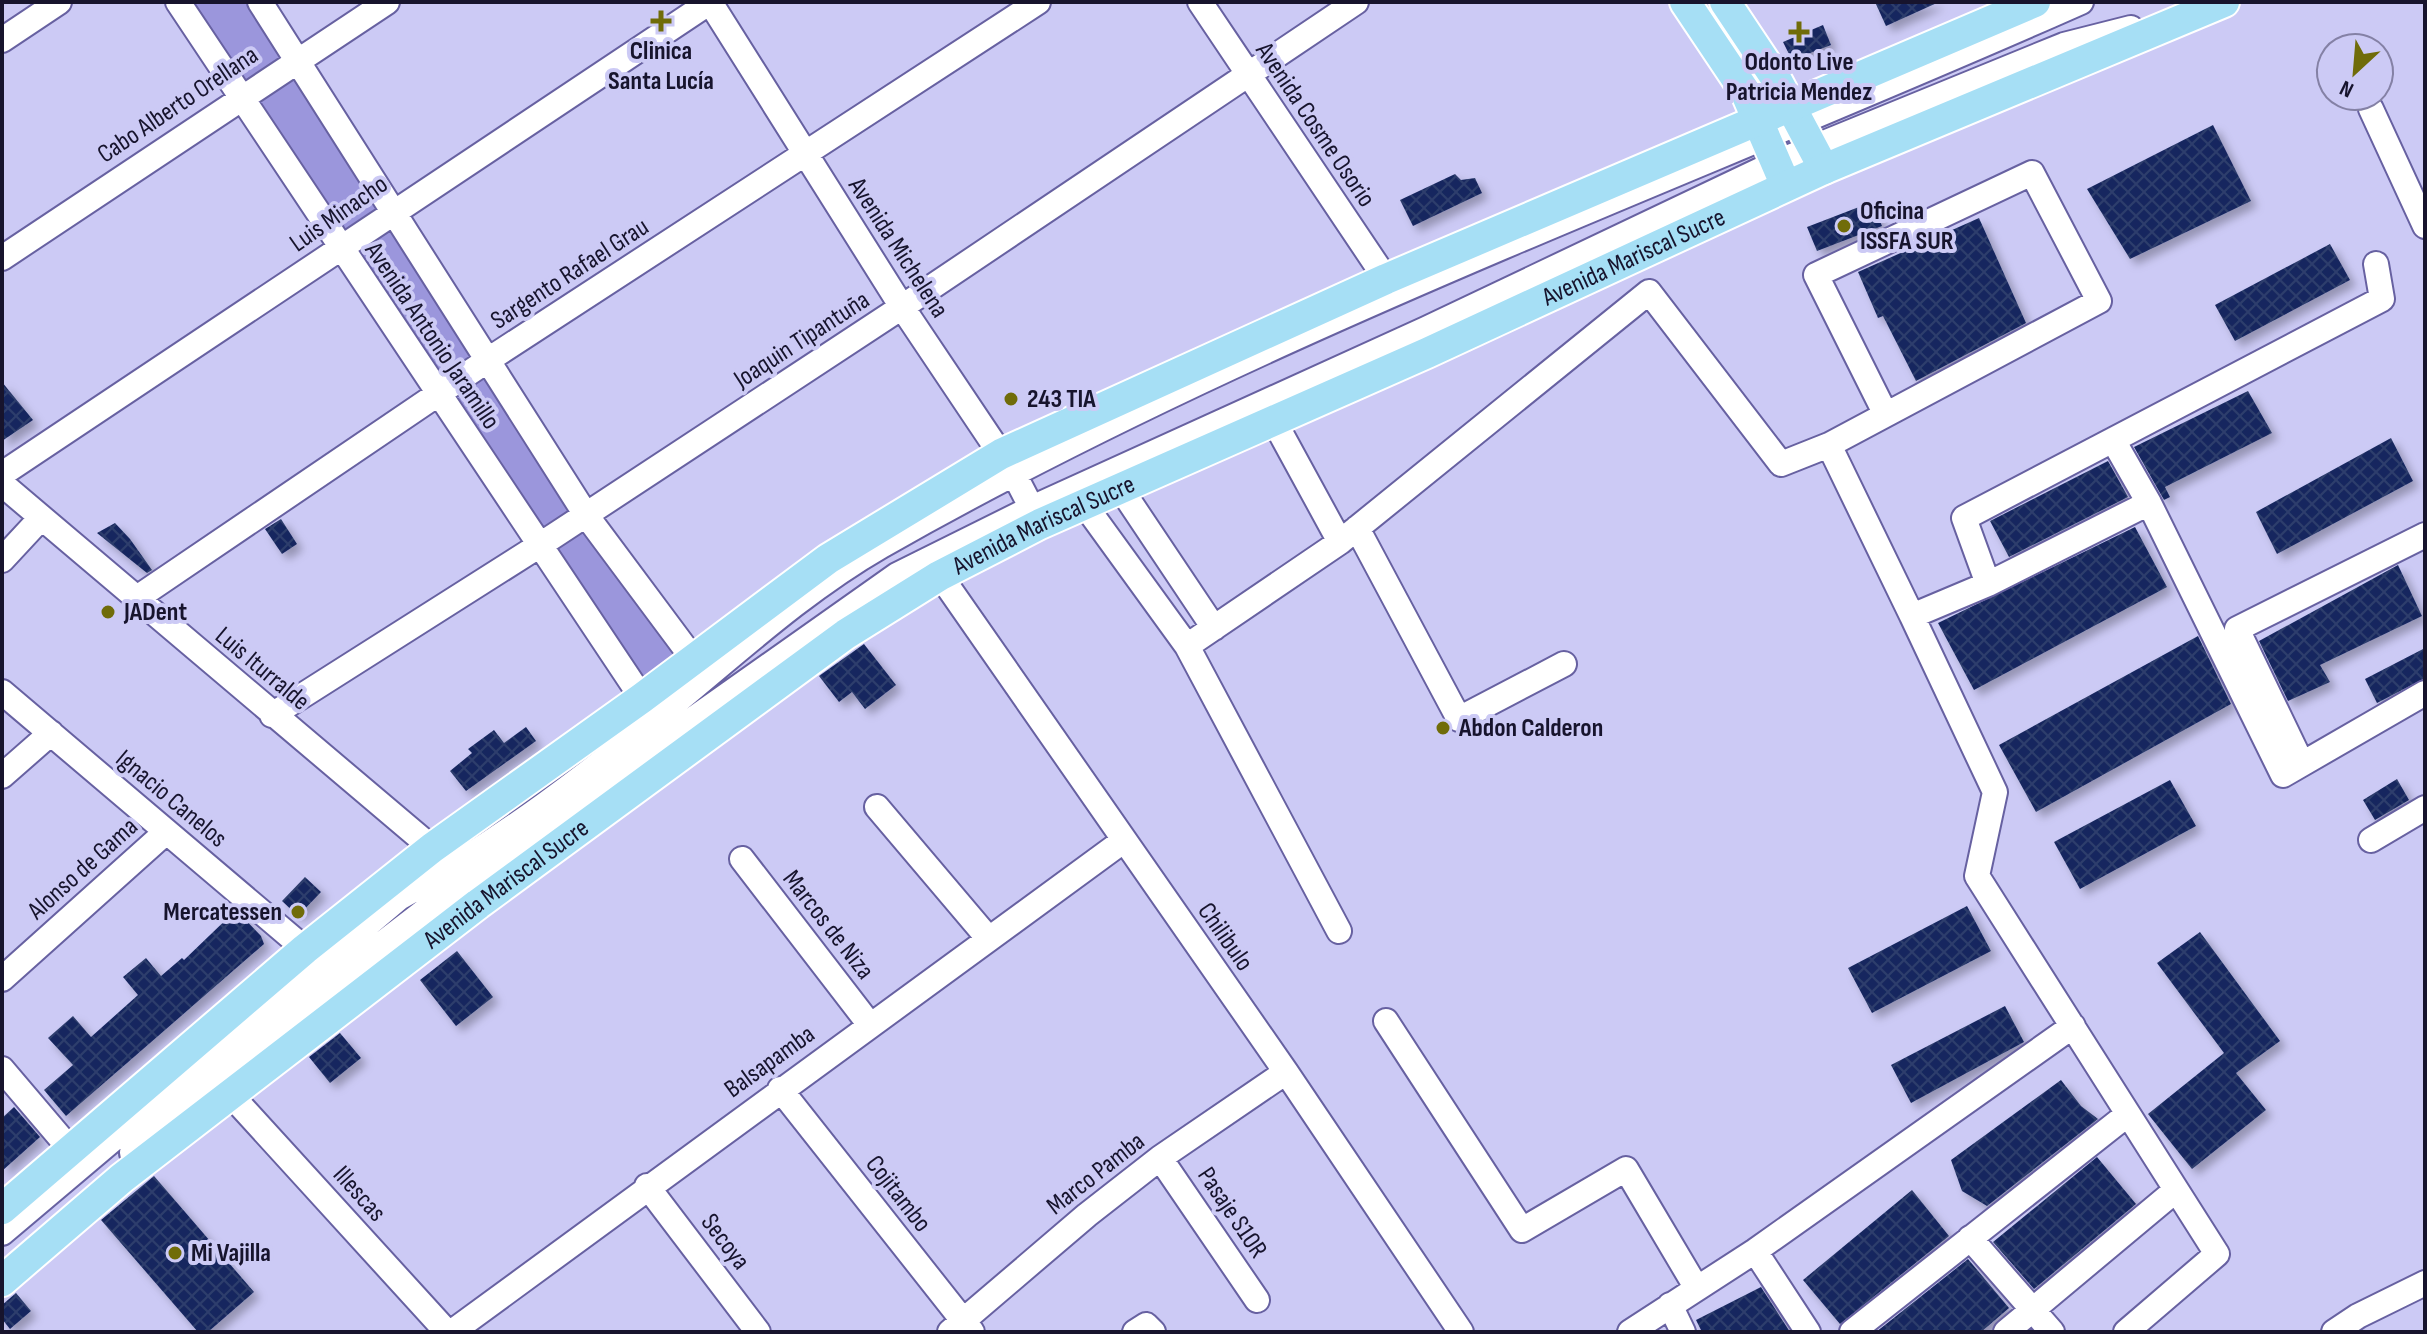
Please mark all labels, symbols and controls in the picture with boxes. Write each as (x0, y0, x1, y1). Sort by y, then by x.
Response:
marker: Clinica Santa Lucía (650, 10, 672, 32)
marker: Odonto Live Patricia Mendez (1788, 21, 1810, 43)
north arrow (2315, 32, 2395, 112)
place label: Clinica Santa Lucía (608, 36, 714, 97)
street label: Avenida Cosme Osorio (1248, 36, 1382, 213)
street label: Cabo Alberto Orellana (92, 40, 264, 170)
place label: Odonto Live Patricia Mendez (1726, 47, 1872, 108)
text: N (2336, 74, 2358, 103)
street label: Luis Minacho (284, 169, 394, 259)
street label: Avenida Michelena (841, 171, 955, 324)
place label: Oficina ISSFA SUR (1860, 196, 1954, 257)
street label: Avenida Mariscal Sucre (1537, 201, 1730, 313)
street label: Sargento Rafael Grau (485, 211, 655, 337)
marker: Oficina ISSFA SUR (1835, 217, 1853, 235)
street label: Avenida Antonio Jaramillo (357, 236, 506, 435)
street label: Joaquin Tipantuña (728, 285, 876, 396)
place label: 243 TIA (1027, 384, 1096, 415)
marker: 243 TIA (1002, 390, 1020, 408)
street label: Avenida Mariscal Sucre (947, 469, 1140, 582)
place label: JADent (123, 597, 187, 628)
marker: JADent (99, 603, 117, 621)
street label: Luis Iturralde (209, 621, 315, 717)
place label: Abdon Calderon (1458, 713, 1603, 744)
marker: Abdon Calderon (1434, 719, 1452, 737)
street label: Ignacio Canelos (109, 744, 233, 854)
street label: Alonso de Gama (21, 811, 144, 927)
street label: Avenida Mariscal Sucre (417, 812, 595, 956)
street label: Marcos de Niza (776, 864, 880, 986)
place label: Mercatessen (163, 897, 282, 928)
street label: Chilibulo (1190, 897, 1260, 977)
marker: Mercatessen (289, 903, 307, 921)
street label: Balsapamba (719, 1019, 821, 1105)
street label: Marco Pamba (1041, 1126, 1151, 1222)
street label: Cojitambo (858, 1149, 938, 1239)
street label: Illescas (326, 1160, 392, 1228)
street label: Pasaje S10R (1190, 1162, 1274, 1264)
street label: Secoya (694, 1208, 756, 1276)
place label: Mi Vajilla (191, 1238, 271, 1269)
marker: Mi Vajilla (166, 1244, 184, 1262)

